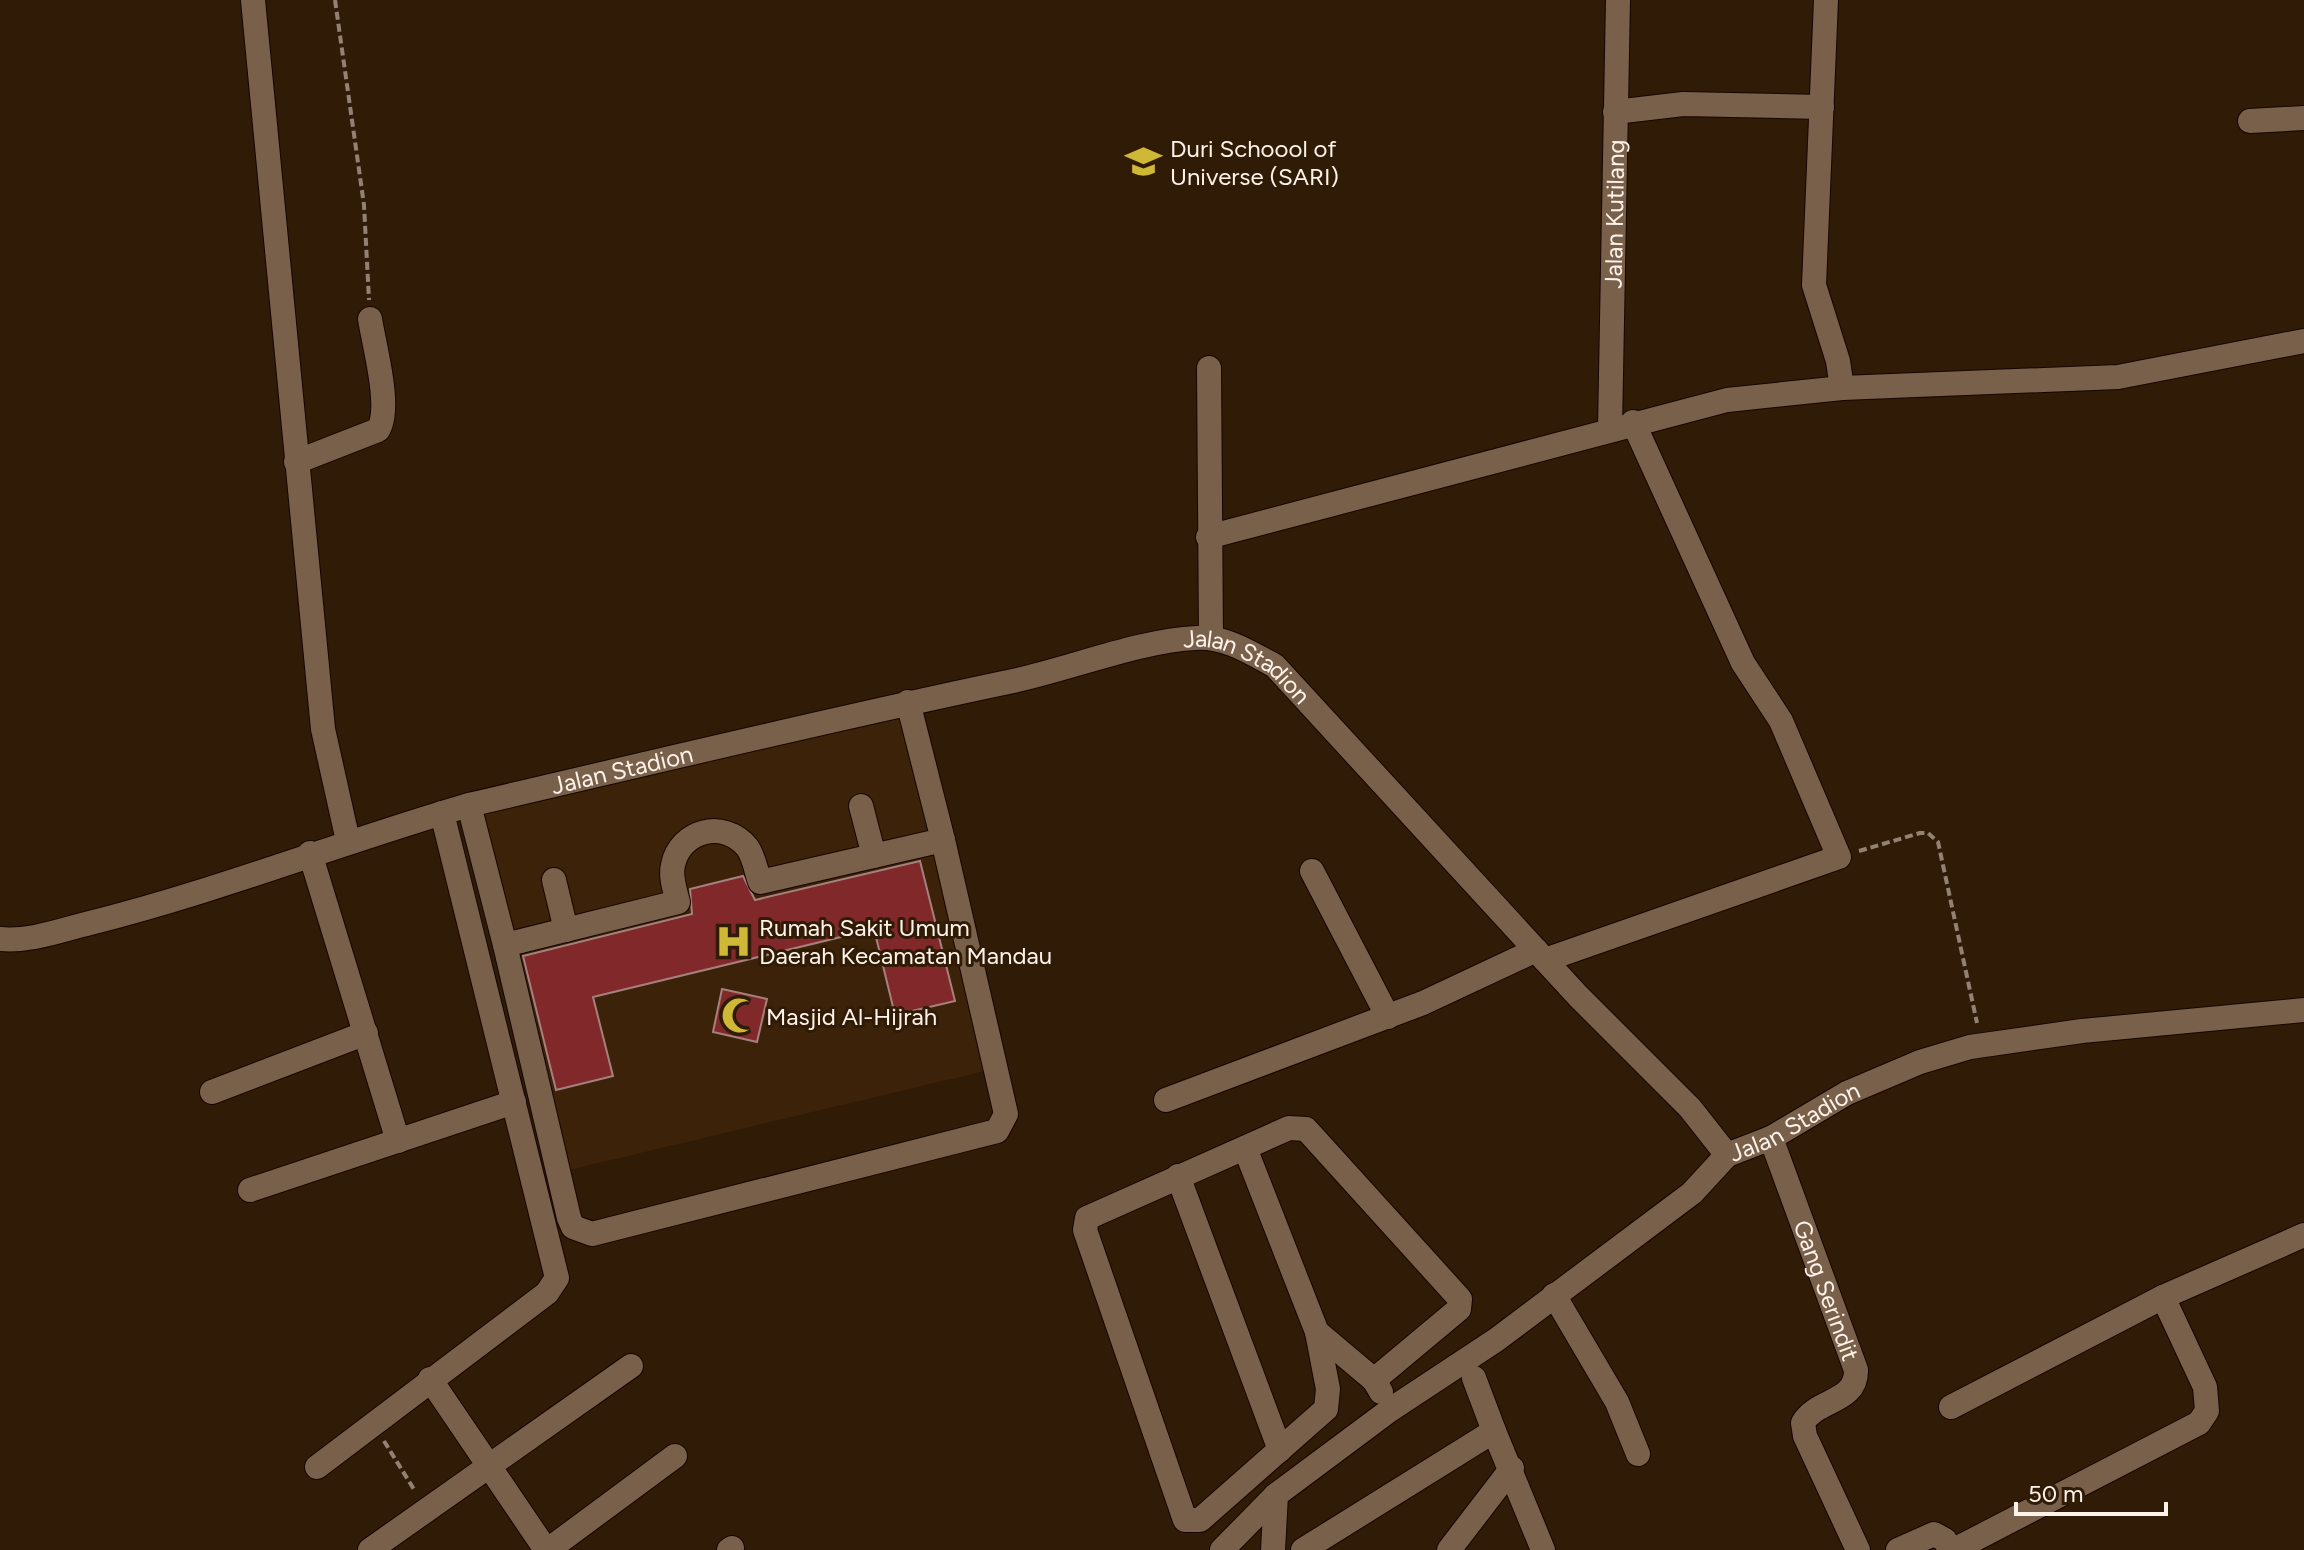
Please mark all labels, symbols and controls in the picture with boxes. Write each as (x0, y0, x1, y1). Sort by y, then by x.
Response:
place label: Duri Schoool of Universe (SARI) (1170, 134, 1339, 191)
street label: Jalan Kutilang (1598, 139, 1630, 289)
school or university icon: Duri Schoool of Universe (SARI) (1125, 143, 1163, 181)
street label: Jalan Stadion (1182, 623, 1317, 710)
street label: Jalan Stadion (548, 739, 696, 800)
place label: Rumah Sakit Umum Daerah Kecamatan Mandau (759, 913, 1052, 970)
hospital icon: Rumah Sakit Umum Daerah Kecamatan Mandau (714, 922, 752, 960)
mosque icon: Masjid Al-Hijrah (721, 997, 759, 1035)
place label: Masjid Al-Hijrah (766, 1002, 937, 1031)
street label: Jalan Stadion (1725, 1075, 1864, 1167)
street label: Gang Serindit (1788, 1216, 1866, 1364)
scale bar (2016, 1466, 2166, 1516)
text: 50 m (2028, 1479, 2084, 1508)

